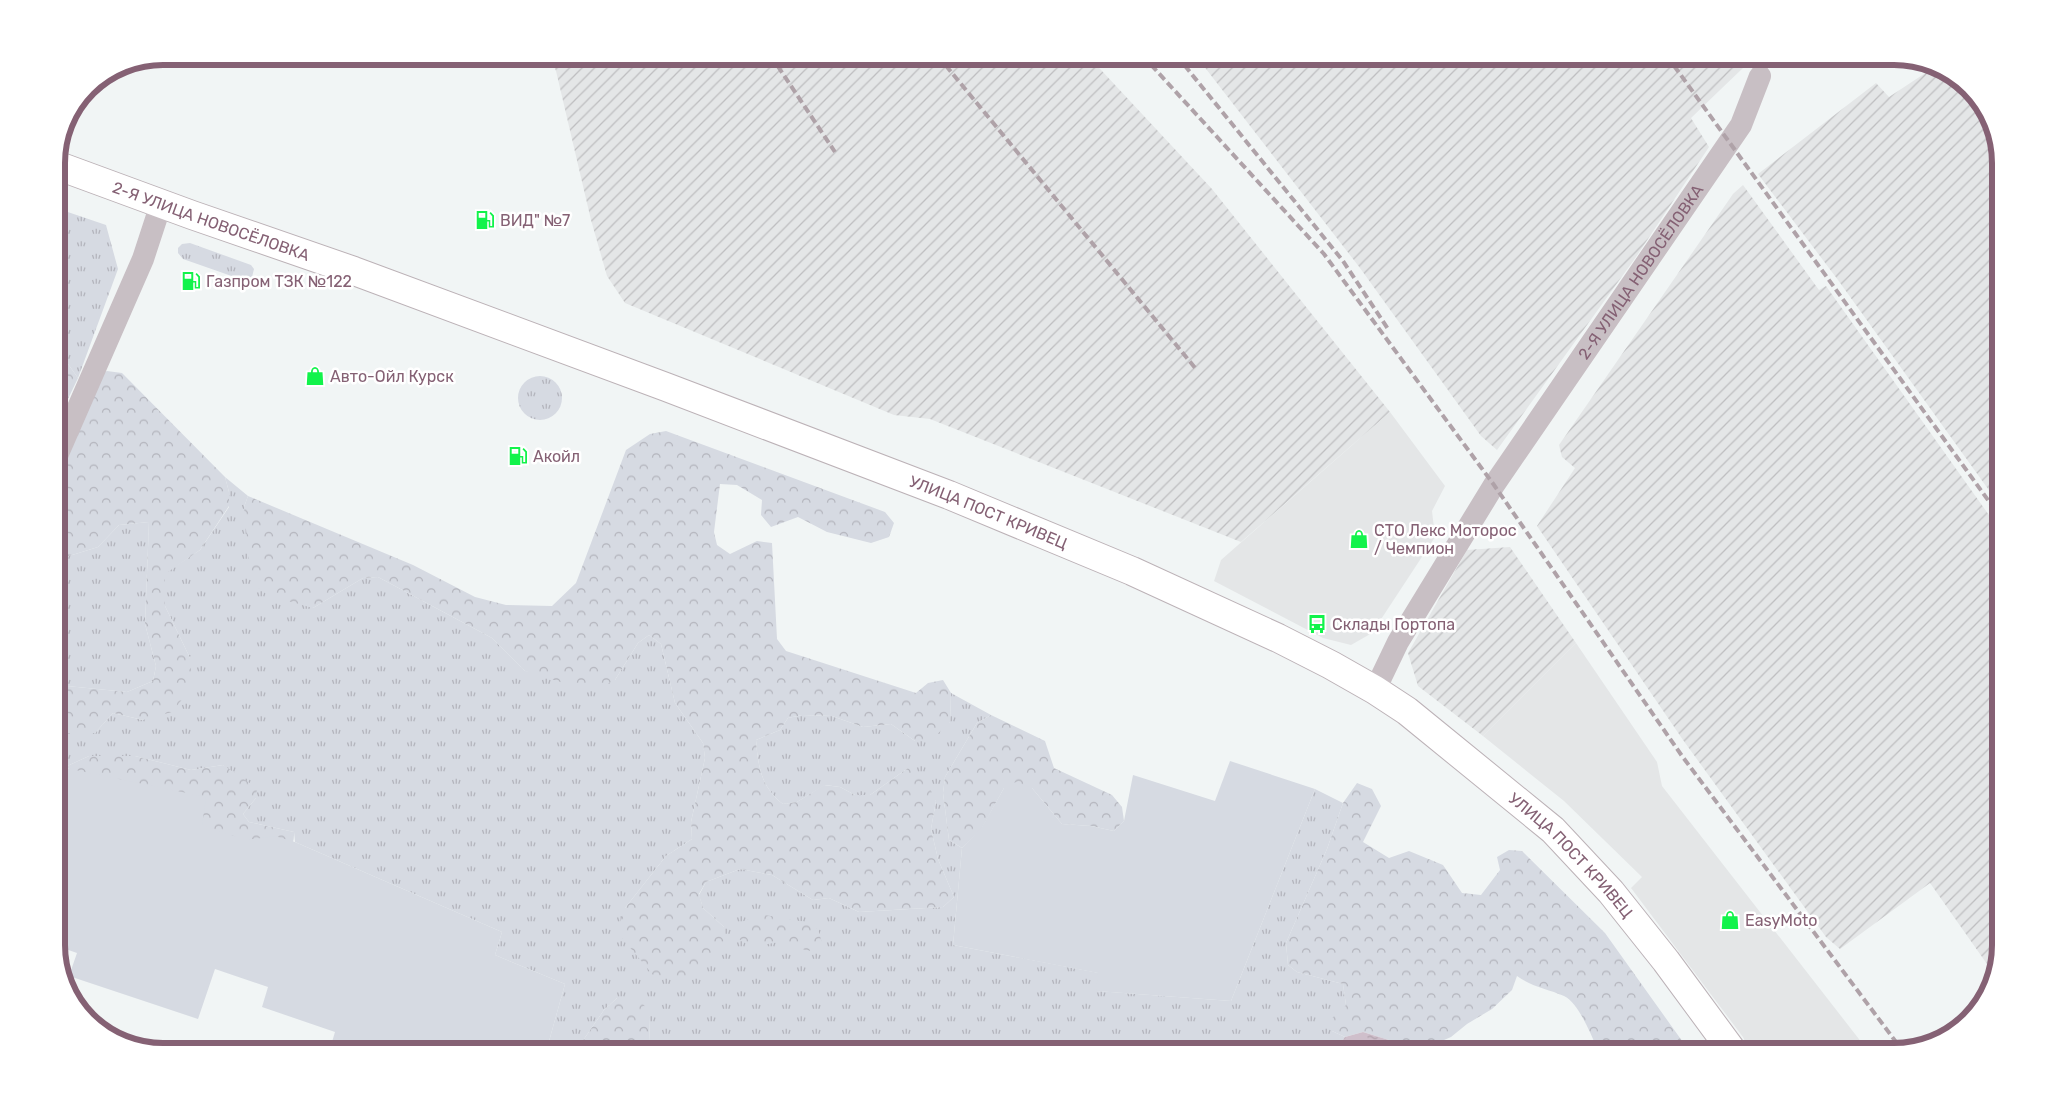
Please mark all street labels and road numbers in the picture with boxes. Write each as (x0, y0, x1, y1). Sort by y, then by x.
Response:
street label: 2-Я УЛИЦА НОВОСЁЛОВКА (110, 177, 313, 265)
street label: 2-Я УЛИЦА НОВОСЁЛОВКА (1574, 180, 1707, 363)
street label: УЛИЦА ПОСТ КРИВЕЦ (907, 471, 1071, 553)
street label: УЛИЦА ПОСТ КРИВЕЦ (1505, 788, 1637, 922)

